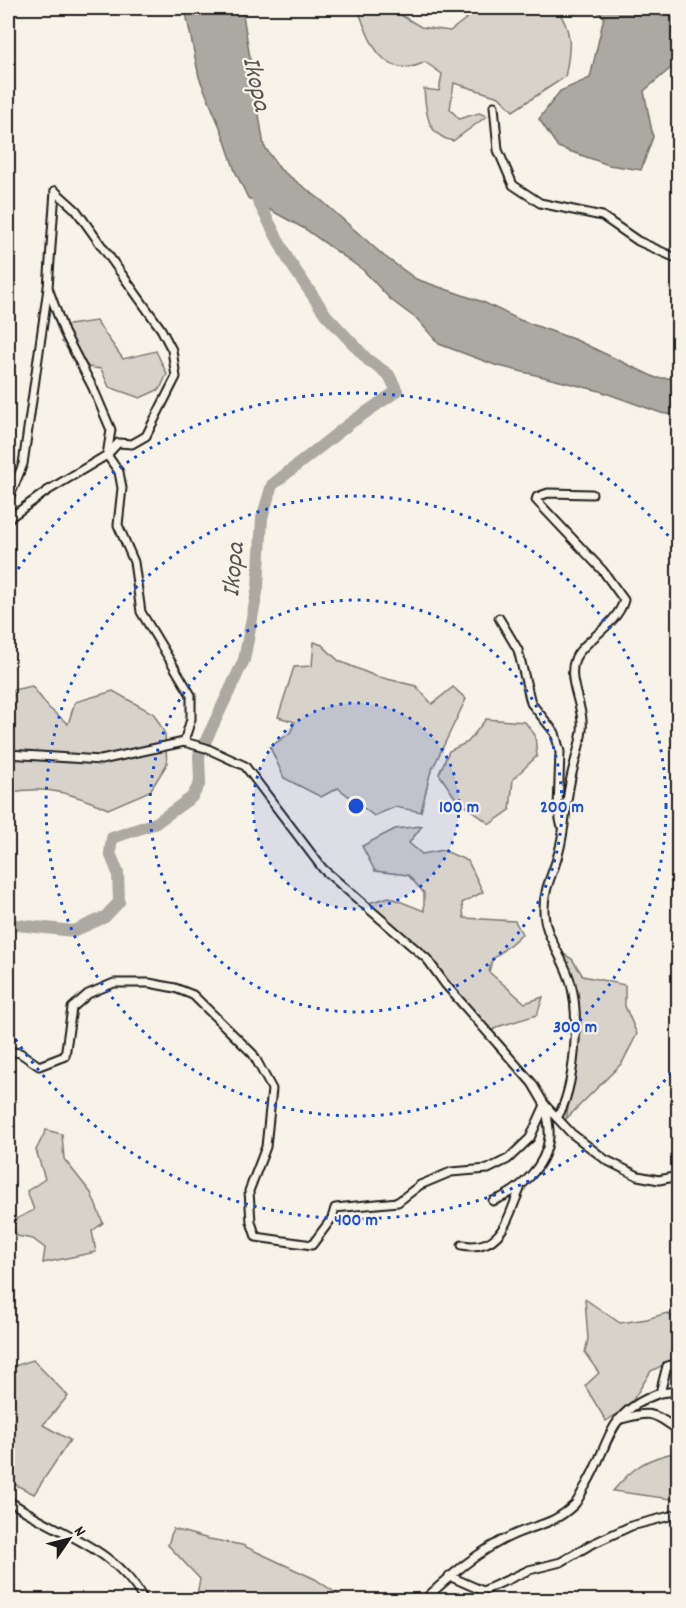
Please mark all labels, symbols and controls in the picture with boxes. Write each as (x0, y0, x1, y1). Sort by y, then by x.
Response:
water label: Ikopa (231, 53, 280, 116)
water label: Ikopa (214, 539, 256, 599)
centre of rings (346, 796, 366, 816)
text: 100 m (439, 796, 479, 821)
text: 200 m (540, 796, 584, 821)
text: 300 m (553, 1016, 597, 1041)
text: 400 m (334, 1209, 378, 1234)
north arrow (39, 1509, 99, 1569)
text: N (68, 1522, 91, 1542)

